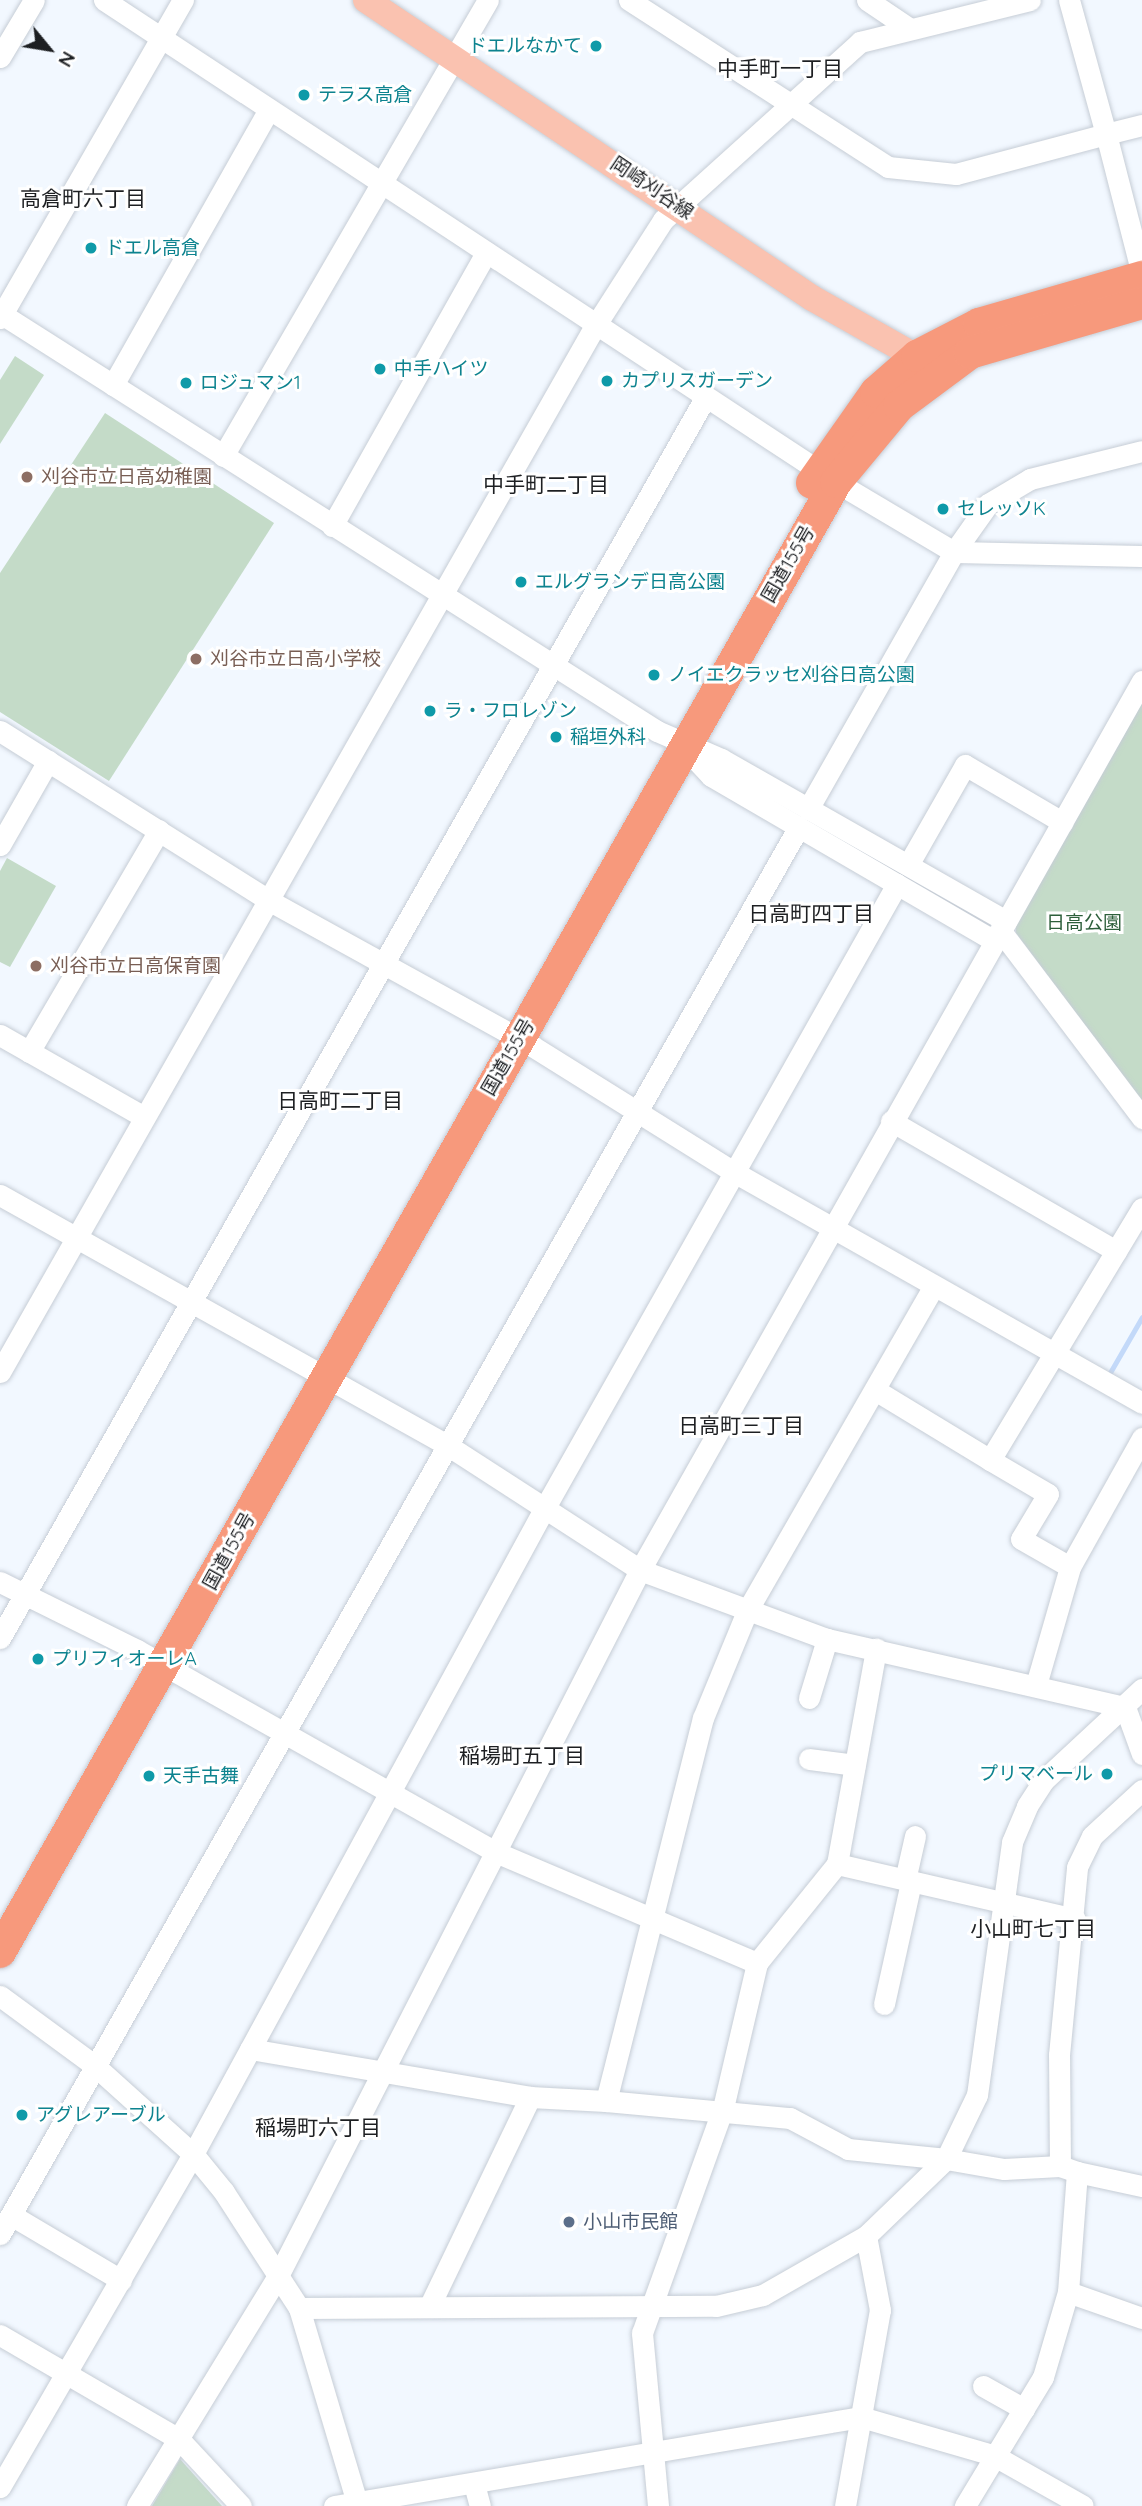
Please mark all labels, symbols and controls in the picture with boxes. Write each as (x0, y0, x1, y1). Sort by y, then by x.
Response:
north arrow (14, 14, 84, 84)
place label: ドエルなかて (468, 35, 582, 57)
marker: ドエルなかて (588, 38, 604, 54)
text: N (53, 47, 81, 72)
district label: 中手町一丁目 (717, 55, 843, 81)
place label: テラス高倉 (318, 84, 413, 106)
marker: テラス高倉 (296, 87, 312, 103)
street label: 岡崎刈谷線 (606, 152, 698, 224)
district label: 高倉町六丁目 (20, 185, 146, 211)
place label: ドエル高倉 (105, 237, 200, 259)
marker: ドエル高倉 (83, 240, 99, 256)
place label: 中手ハイツ (394, 358, 489, 380)
marker: 中手ハイツ (372, 361, 388, 377)
place label: カプリスガーデン (621, 370, 773, 392)
place label: ロジュマン1 (200, 372, 302, 394)
marker: カプリスガーデン (599, 373, 615, 389)
marker: ロジュマン1 (178, 375, 194, 391)
place label: 刈谷市立日高幼稚園 (41, 466, 212, 488)
marker: 刈谷市立日高幼稚園 (19, 469, 35, 485)
district label: 中手町二丁目 (483, 471, 609, 497)
place label: セレッソK (957, 498, 1046, 520)
marker: セレッソK (935, 501, 951, 517)
street label: 国道155号 (757, 522, 819, 606)
place label: エルグランデ日高公園 (535, 571, 725, 593)
marker: エルグランデ日高公園 (513, 574, 529, 590)
place label: 刈谷市立日高小学校 (210, 648, 381, 670)
marker: 刈谷市立日高小学校 (188, 651, 204, 667)
place label: ノイエクラッセ刈谷日高公園 (668, 664, 915, 686)
marker: ノイエクラッセ刈谷日高公園 (646, 667, 662, 683)
place label: ラ・フロレゾン (444, 700, 577, 722)
marker: ラ・フロレゾン (422, 703, 438, 719)
place label: 稲垣外科 (570, 726, 646, 748)
marker: 稲垣外科 (548, 729, 564, 745)
district label: 日高町四丁目 (748, 900, 874, 926)
park label: 日高公園 (1046, 912, 1122, 934)
place label: 刈谷市立日高保育園 (50, 955, 221, 977)
marker: 刈谷市立日高保育園 (28, 958, 44, 974)
street label: 国道155号 (477, 1015, 539, 1099)
district label: 日高町二丁目 (277, 1087, 403, 1113)
district label: 日高町三丁目 (678, 1412, 804, 1438)
street label: 国道155号 (198, 1508, 260, 1594)
place label: プリフィオーレA (52, 1648, 197, 1670)
marker: プリフィオーレA (30, 1651, 46, 1667)
district label: 稲場町五丁目 (459, 1742, 585, 1768)
place label: プリマベール (979, 1763, 1093, 1785)
place label: 天手古舞 (163, 1765, 239, 1787)
marker: プリマベール (1099, 1766, 1115, 1782)
marker: 天手古舞 (141, 1768, 157, 1784)
district label: 小山町七丁目 (970, 1915, 1096, 1941)
place label: アグレアーブル (36, 2104, 168, 2126)
marker: アグレアーブル (14, 2107, 30, 2123)
district label: 稲場町六丁目 (255, 2114, 381, 2140)
place label: 小山市民館 (583, 2211, 678, 2233)
marker: 小山市民館 (561, 2214, 577, 2230)

